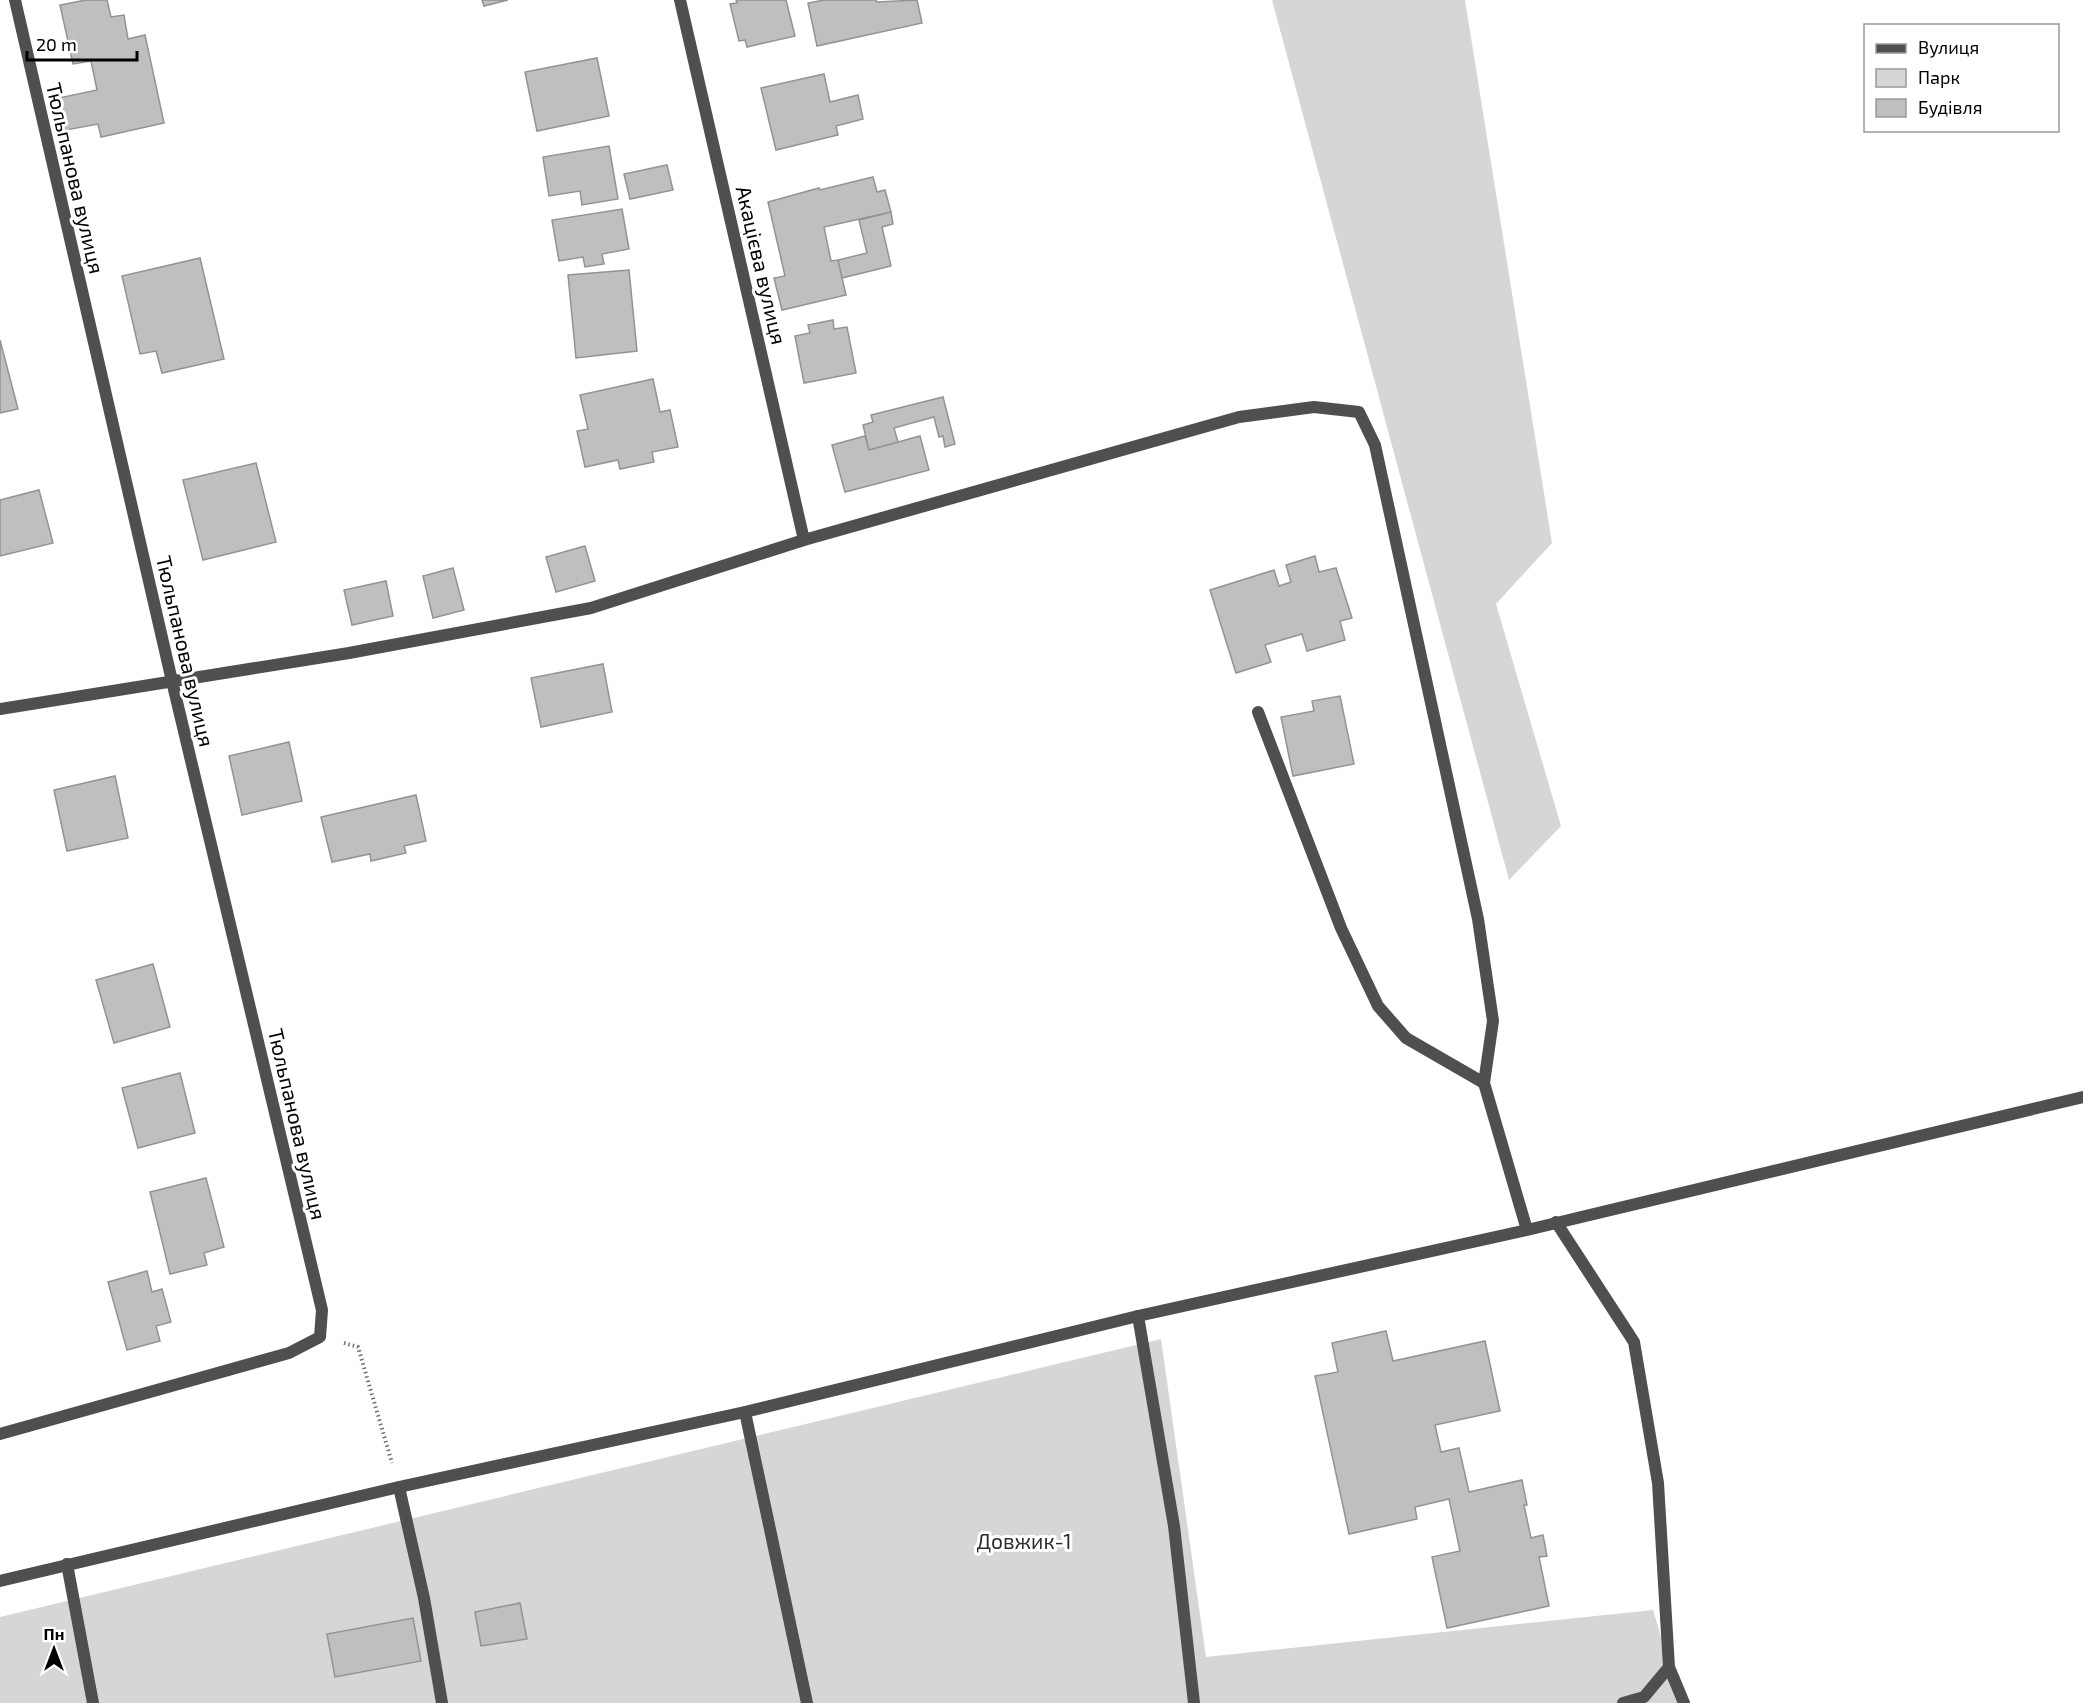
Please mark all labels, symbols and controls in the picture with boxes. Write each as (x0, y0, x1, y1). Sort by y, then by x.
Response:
scale bar (27, 24, 136, 62)
legend (1864, 24, 2059, 132)
text: 20 m (36, 33, 77, 55)
text: Вулиця (1918, 36, 1979, 58)
text: Парк (1918, 66, 1960, 88)
street label: Тюльпанова вулиця (41, 80, 110, 276)
text: Будівля (1918, 96, 1982, 118)
street label: Акацієва вулиця (731, 183, 792, 347)
street label: Тюльпанова вулиця (151, 553, 220, 749)
street label: Тюльпанова вулиця (263, 1026, 332, 1222)
park label: Довжик-1 (976, 1528, 1072, 1553)
north arrow (24, 1619, 84, 1679)
text: Пн (44, 1624, 64, 1643)

